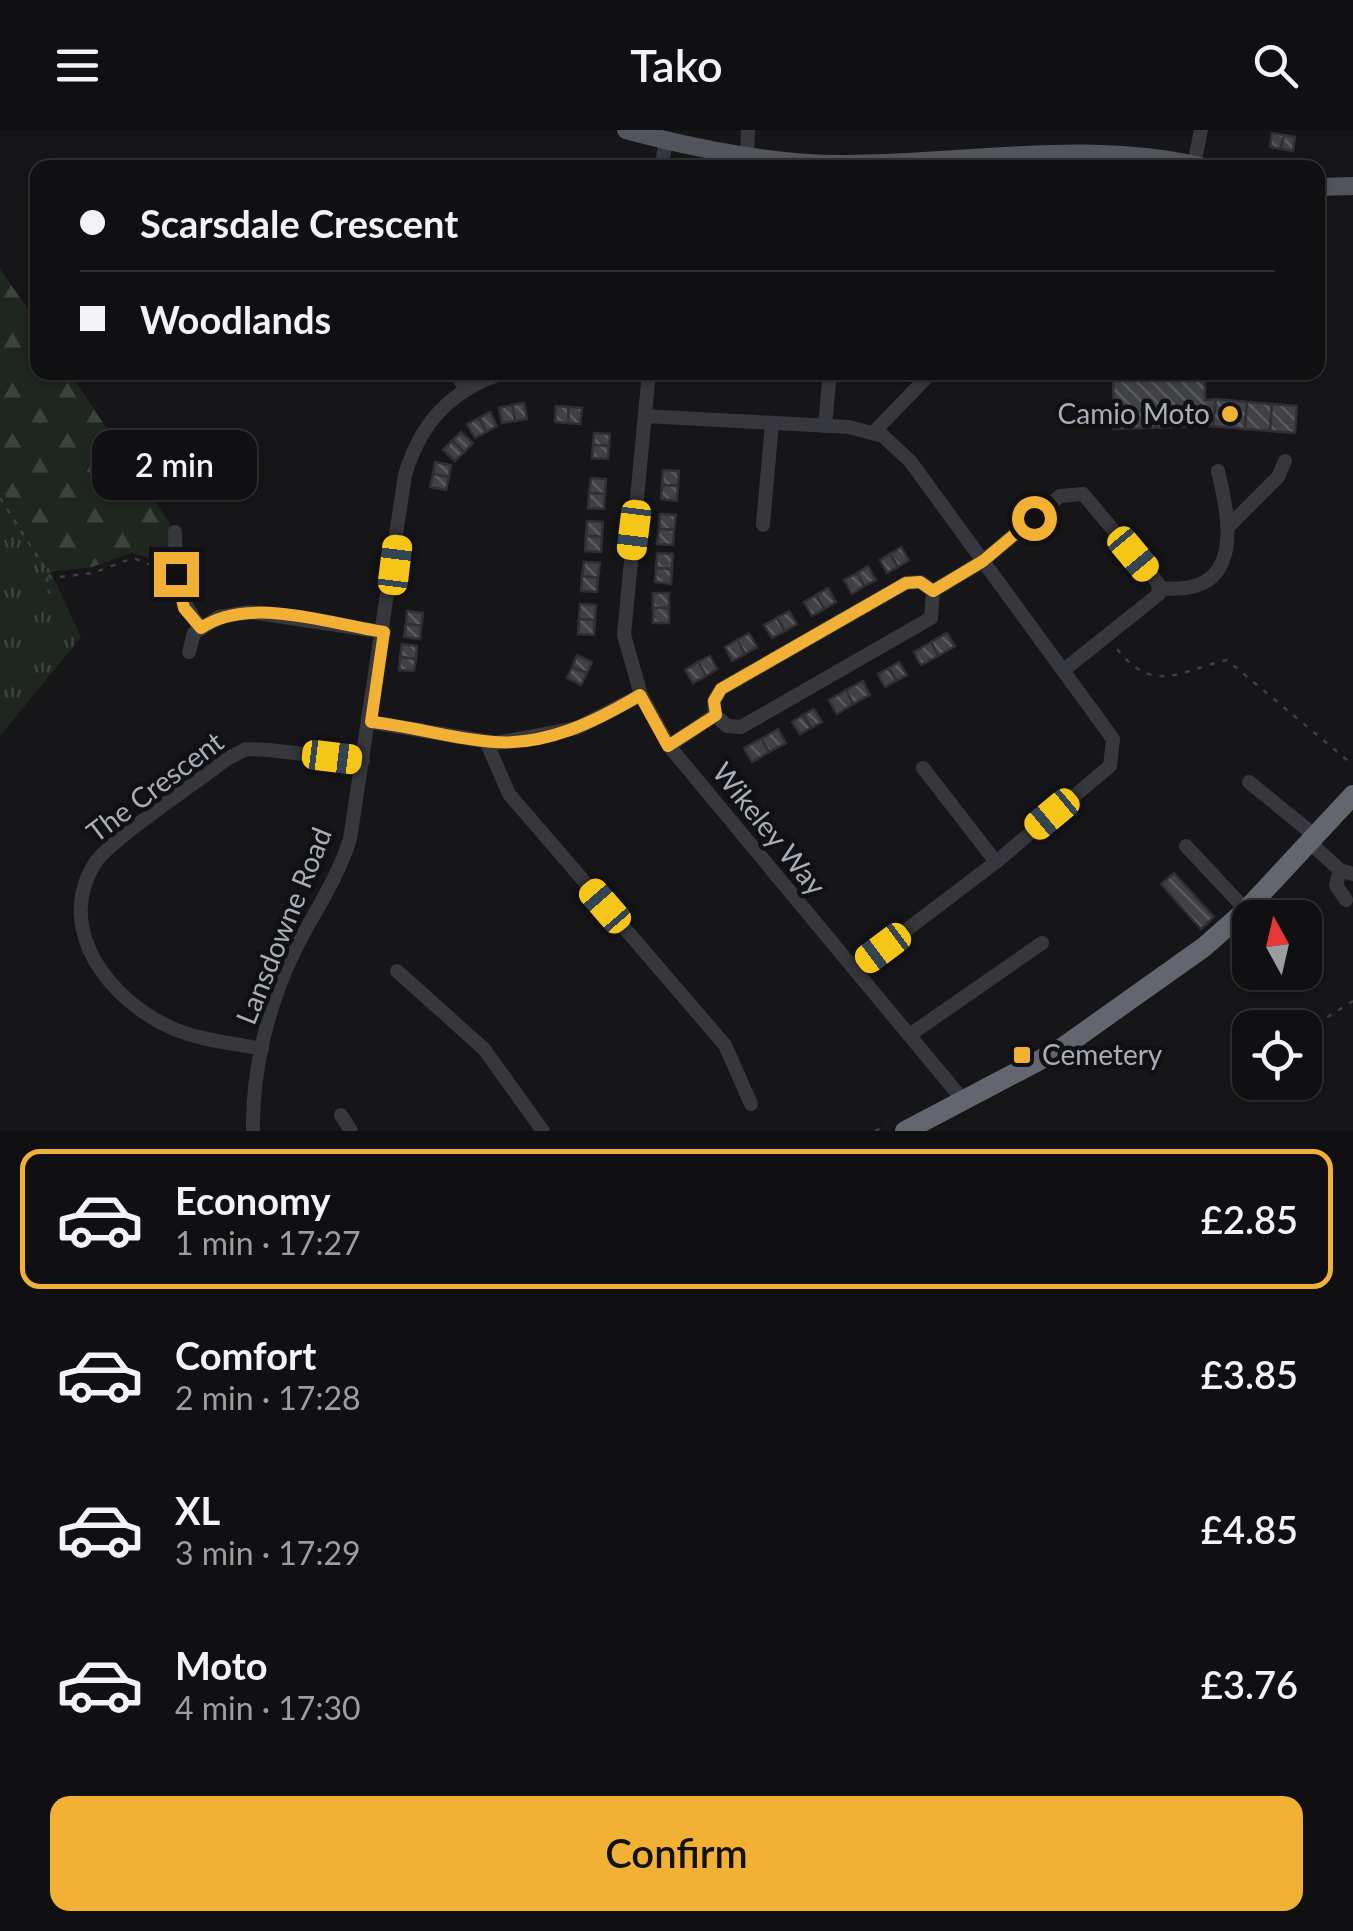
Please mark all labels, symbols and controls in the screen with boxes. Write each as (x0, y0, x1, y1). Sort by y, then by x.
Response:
icon: menu (50, 38, 105, 93)
text: Tako (630, 38, 723, 92)
icon: search (1248, 38, 1303, 93)
text: Scarsdale Crescent (140, 200, 458, 246)
text: Woodlands (140, 296, 331, 342)
place label: Camio Moto (1058, 396, 1210, 430)
marker: Camio Moto (1219, 403, 1241, 425)
callout: 2 min (94, 429, 258, 499)
text: 2 min (135, 445, 214, 484)
route start (1012, 496, 1057, 541)
car (615, 498, 653, 562)
car (1102, 521, 1164, 587)
car (376, 533, 414, 597)
route end (154, 552, 199, 597)
street label: The Crescent (79, 724, 229, 849)
car (300, 738, 364, 776)
street label: Wikeley Way (706, 755, 834, 902)
car (1019, 783, 1085, 845)
street label: Lansdowne Road (228, 822, 338, 1029)
car (574, 874, 636, 938)
north arrow (1232, 900, 1322, 990)
map controls (1232, 900, 1322, 1100)
car (850, 918, 916, 978)
button: locate (1232, 1010, 1322, 1100)
place label: Cemetery (1042, 1037, 1163, 1071)
marker: Cemetery (1011, 1044, 1033, 1066)
icon: car (55, 1174, 145, 1264)
text: Economy (175, 1177, 330, 1223)
text: £2.85 (1201, 1196, 1298, 1242)
text: 1 min · 17:27 (175, 1223, 361, 1262)
icon: car (55, 1329, 145, 1419)
text: Comfort (175, 1332, 316, 1378)
text: £3.85 (1201, 1351, 1298, 1397)
text: 2 min · 17:28 (175, 1378, 361, 1417)
icon: car (55, 1484, 145, 1574)
text: XL (175, 1487, 220, 1533)
text: £4.85 (1201, 1506, 1298, 1552)
text: 3 min · 17:29 (175, 1533, 361, 1572)
icon: car (55, 1639, 145, 1729)
text: Moto (175, 1642, 268, 1688)
text: £3.76 (1201, 1661, 1298, 1707)
text: 4 min · 17:30 (175, 1688, 361, 1727)
button: Confirm (50, 1796, 1303, 1911)

